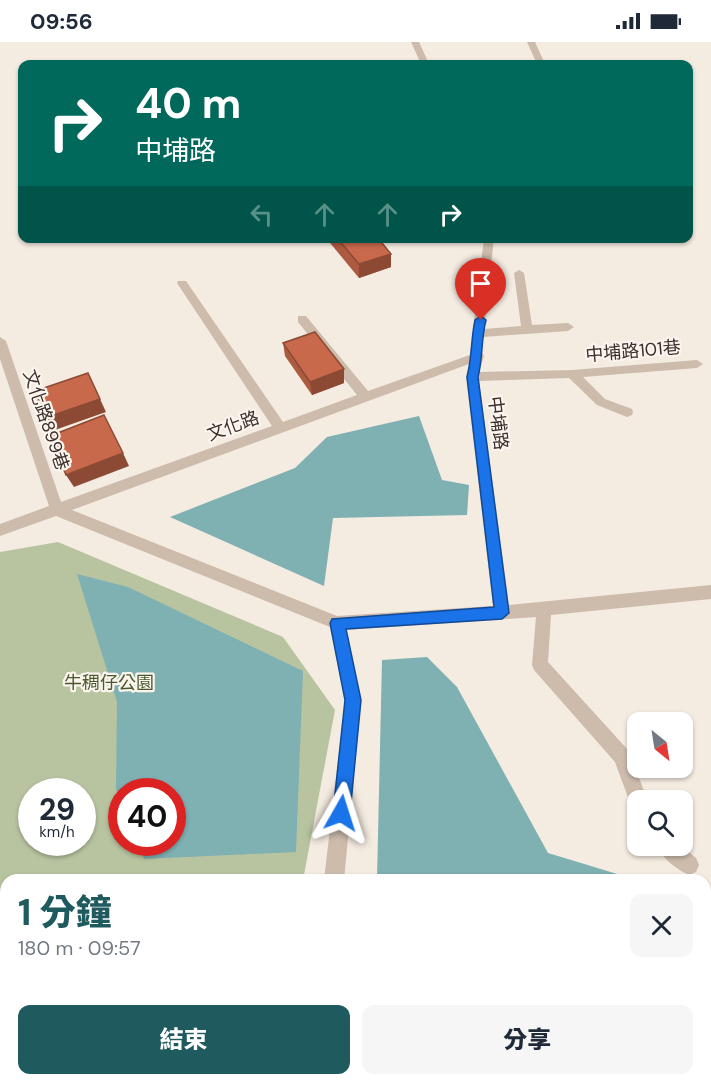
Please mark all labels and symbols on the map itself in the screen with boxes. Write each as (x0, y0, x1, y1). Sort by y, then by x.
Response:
pin (455, 258, 506, 320)
street label: 中埔路101巷 (584, 335, 682, 367)
street label: 文化路899巷 (18, 366, 74, 474)
street label: 中埔路 (483, 395, 513, 451)
street label: 文化路 (204, 405, 262, 447)
park label: 牛稠仔公園 (64, 671, 154, 695)
north arrow (627, 712, 693, 778)
speed limit sign: 40 (108, 778, 186, 856)
position arrow (309, 781, 373, 845)

